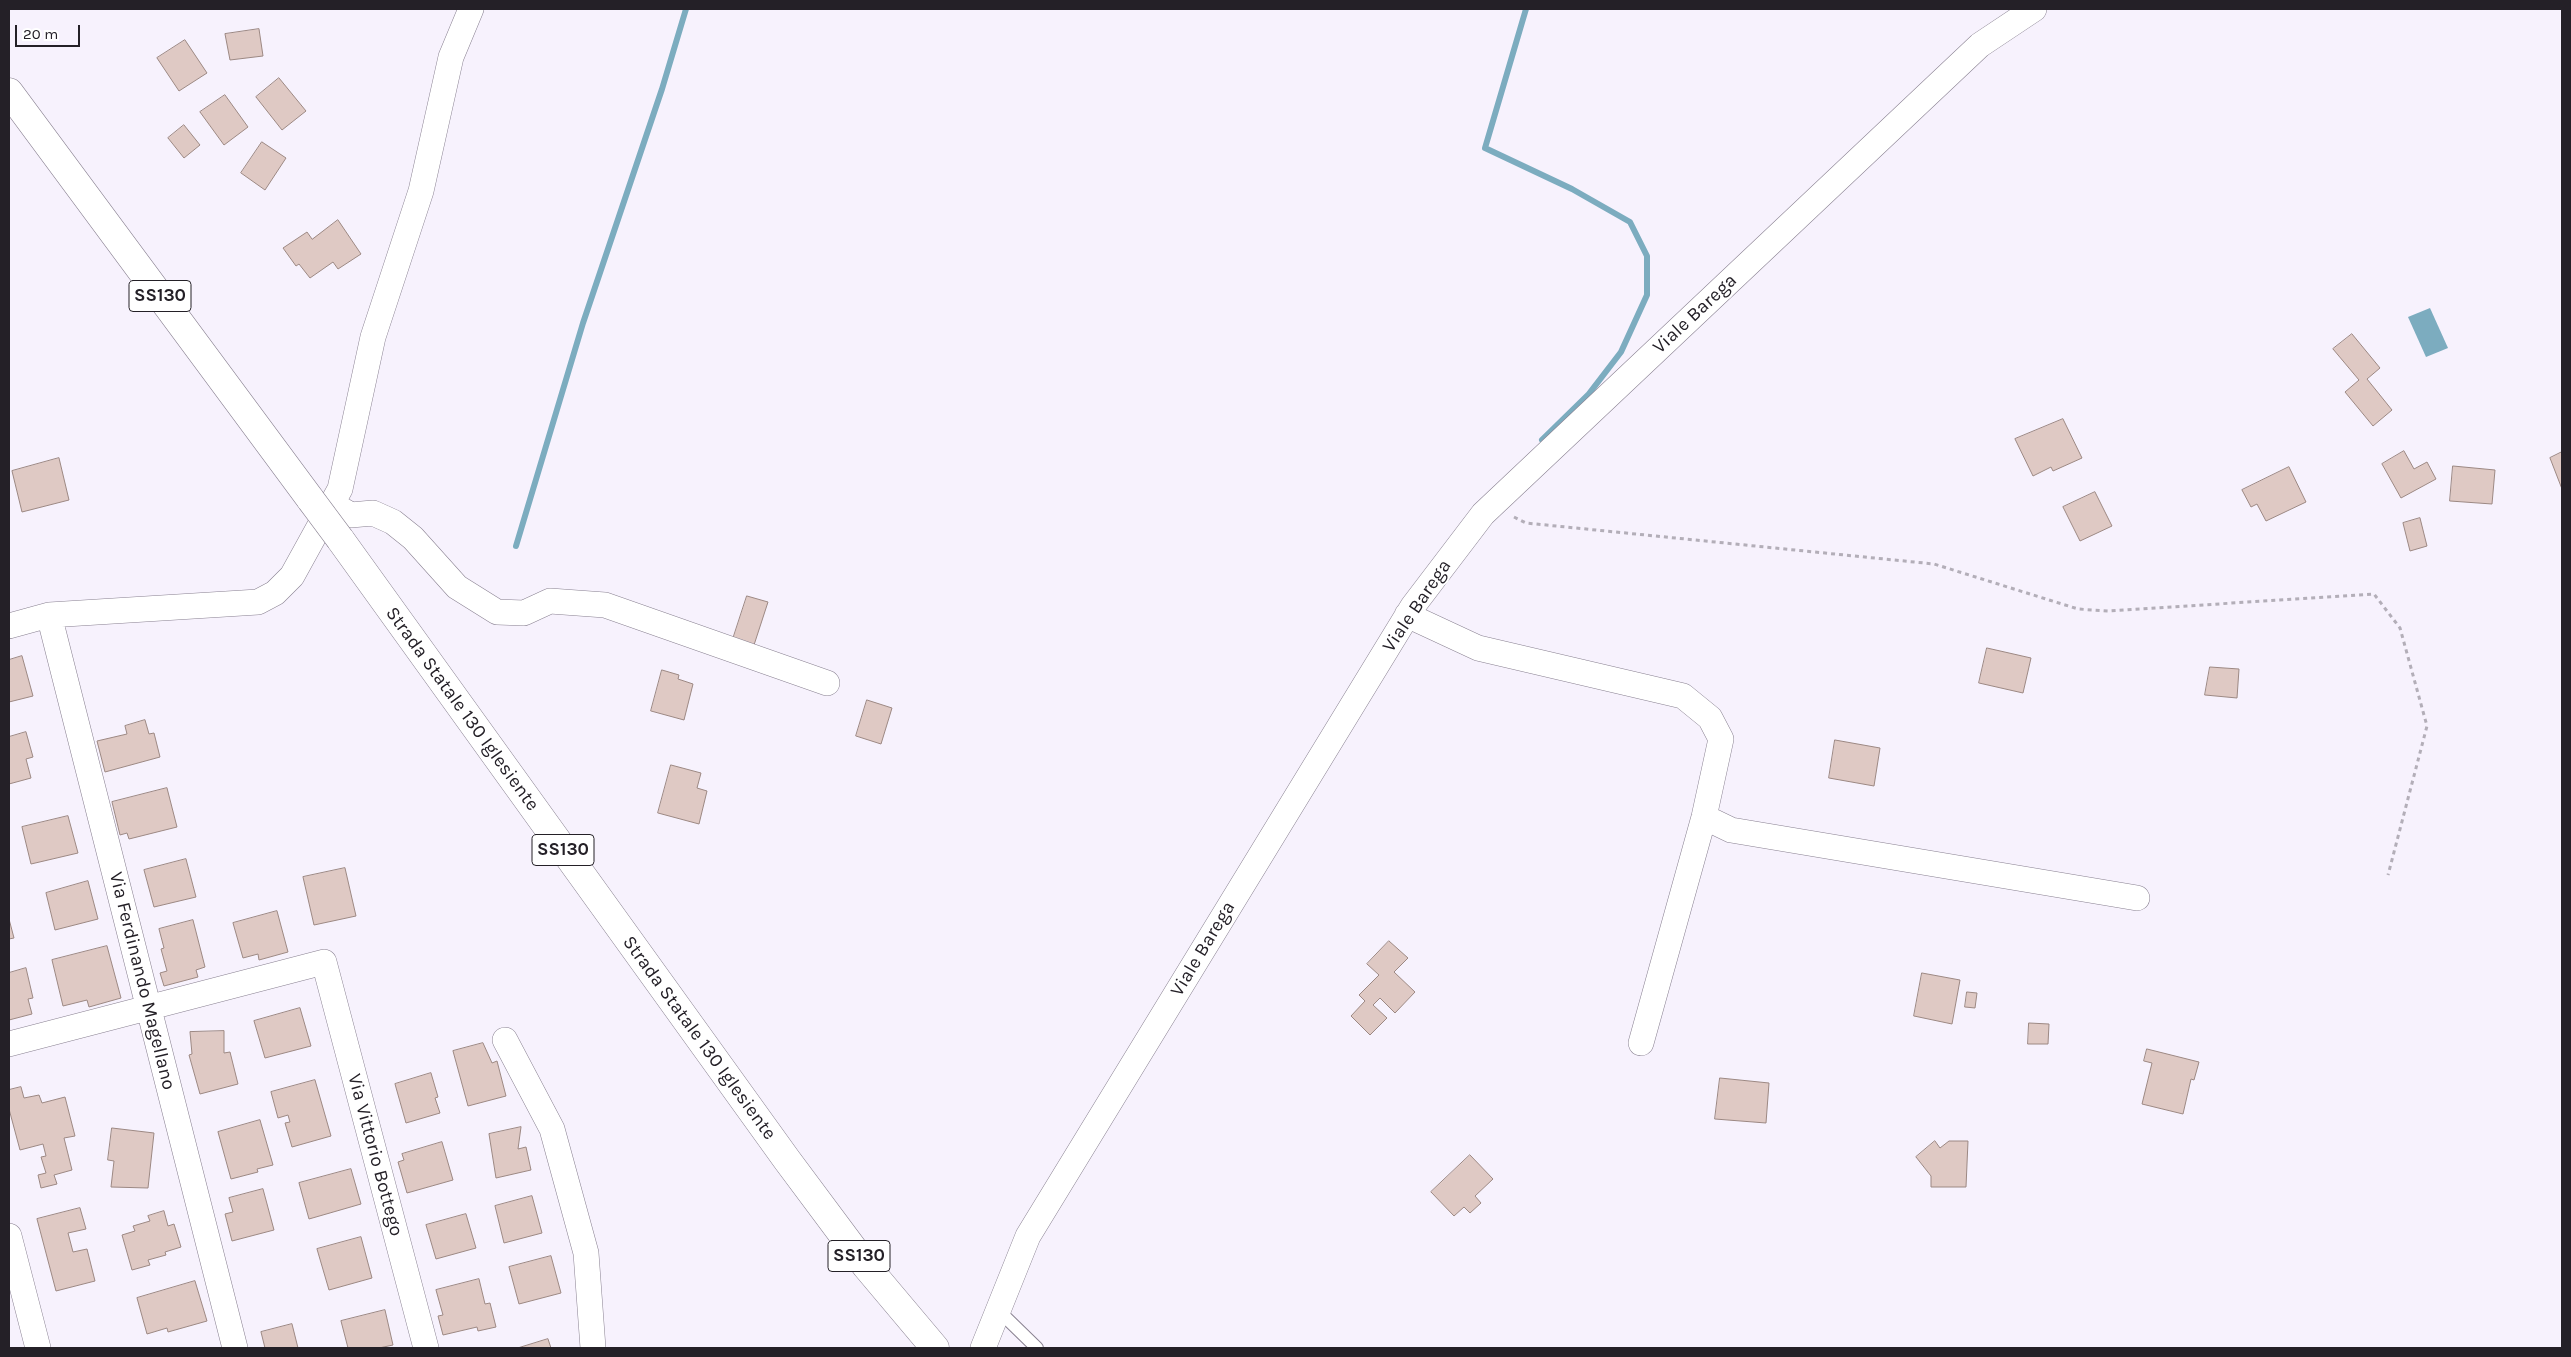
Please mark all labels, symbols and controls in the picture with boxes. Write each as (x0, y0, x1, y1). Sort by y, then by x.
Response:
scale bar (18, 15, 82, 47)
text: 20 m (23, 25, 58, 43)
street label: Viale Barega (1648, 269, 1742, 359)
road number: SS130 (129, 280, 191, 312)
street label: Viale Barega (1378, 555, 1456, 657)
street label: Strada Statale 130 Iglesiente (380, 603, 544, 815)
road number: SS130 (532, 834, 594, 866)
street label: Via Ferdinando Magellano (104, 870, 180, 1092)
street label: Viale Barega (1166, 897, 1240, 1001)
street label: Strada Statale 130 Iglesiente (617, 932, 781, 1144)
street label: Via Vittorio Bottego (342, 1071, 408, 1239)
road number: SS130 (828, 1240, 890, 1272)

